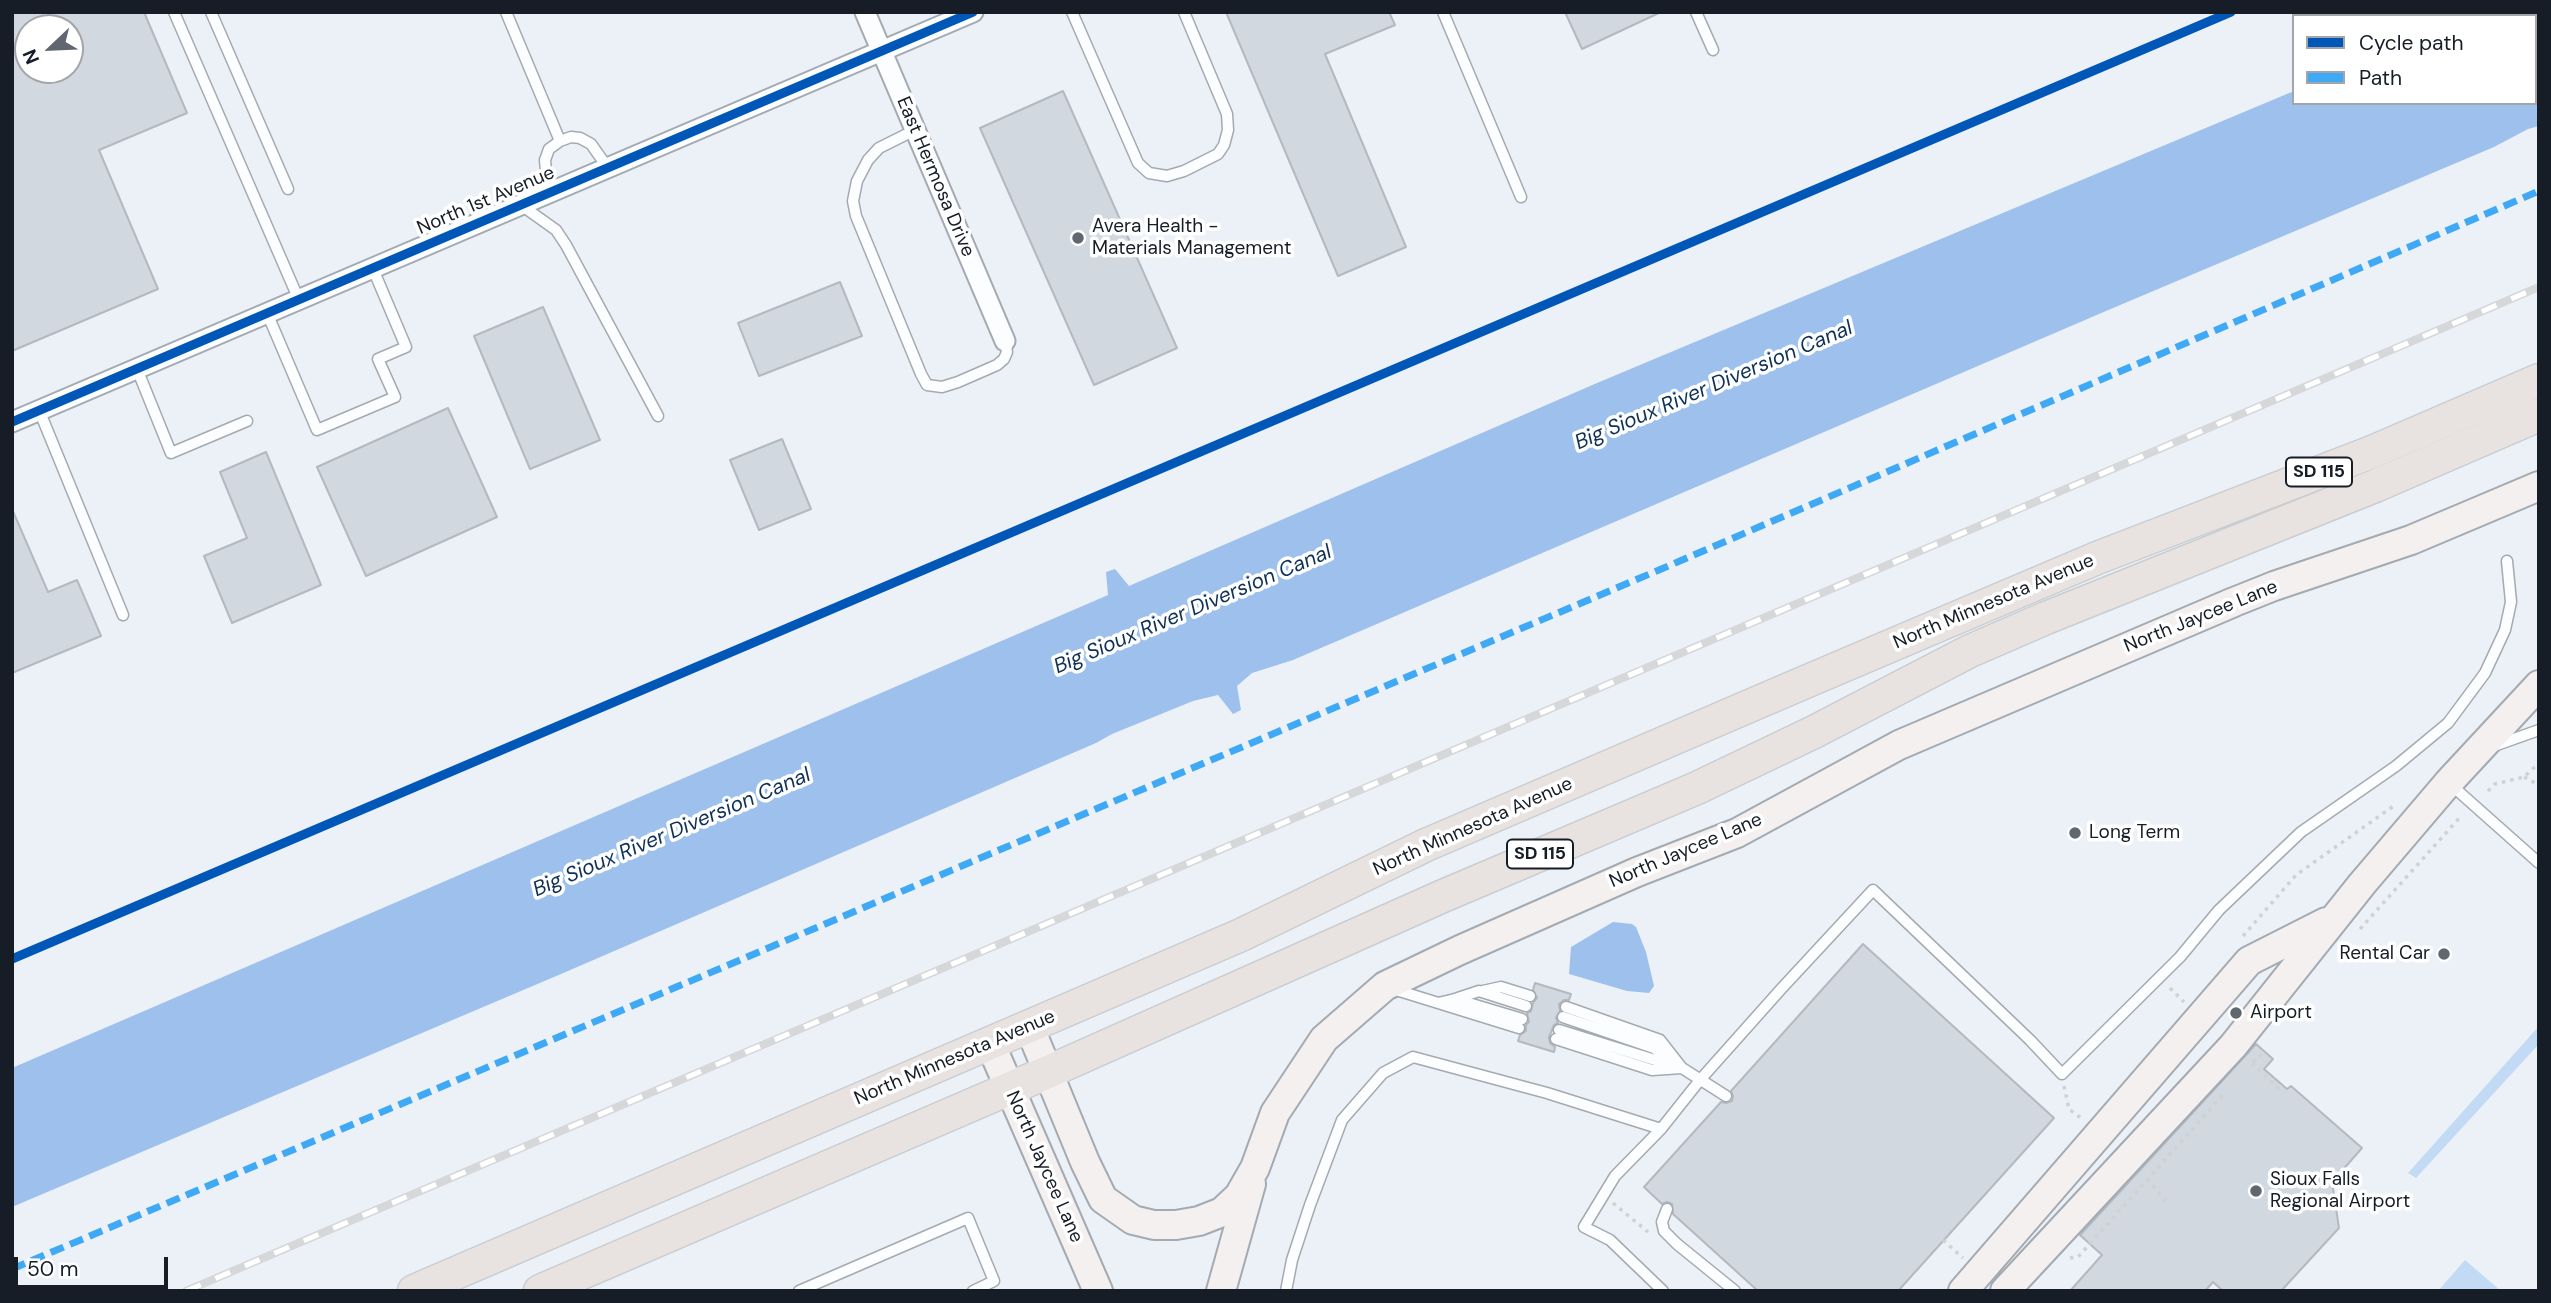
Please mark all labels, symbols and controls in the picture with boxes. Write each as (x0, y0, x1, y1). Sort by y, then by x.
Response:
north arrow (14, 14, 84, 84)
legend (2292, 14, 2537, 105)
text: Cycle path (2359, 29, 2464, 57)
text: N (17, 45, 45, 68)
text: Path (2359, 64, 2402, 92)
street label: East Hermosa Drive (891, 94, 979, 260)
street label: North 1st Avenue (414, 162, 558, 240)
place label: Avera Health - Materials Management (1092, 216, 1291, 260)
marker: Avera Health - Materials Management (1070, 230, 1086, 246)
water label: Big Sioux River Diversion Canal (1571, 316, 1857, 456)
road number: SD 115 (2286, 458, 2352, 486)
water label: Big Sioux River Diversion Canal (1050, 540, 1336, 680)
street label: North Minnesota Avenue (1890, 549, 2098, 655)
street label: North Jaycee Lane (2121, 576, 2281, 658)
water label: Big Sioux River Diversion Canal (529, 763, 815, 903)
street label: North Minnesota Avenue (1370, 773, 1576, 881)
street label: North Jaycee Lane (1606, 809, 1766, 893)
place label: Long Term (2089, 822, 2180, 844)
marker: Long Term (2067, 825, 2083, 841)
road number: SD 115 (1507, 840, 1573, 868)
place label: Rental Car (2340, 943, 2430, 965)
marker: Rental Car (2436, 946, 2452, 962)
place label: Airport (2250, 1002, 2312, 1024)
street label: North Minnesota Avenue (851, 1005, 1059, 1111)
marker: Airport (2228, 1005, 2244, 1021)
street label: North Jaycee Lane (1000, 1088, 1088, 1246)
place label: Sioux Falls Regional Airport (2270, 1169, 2410, 1213)
marker: Sioux Falls Regional Airport (2248, 1183, 2264, 1199)
scale bar (18, 1244, 172, 1288)
text: 50 m (27, 1255, 78, 1283)

